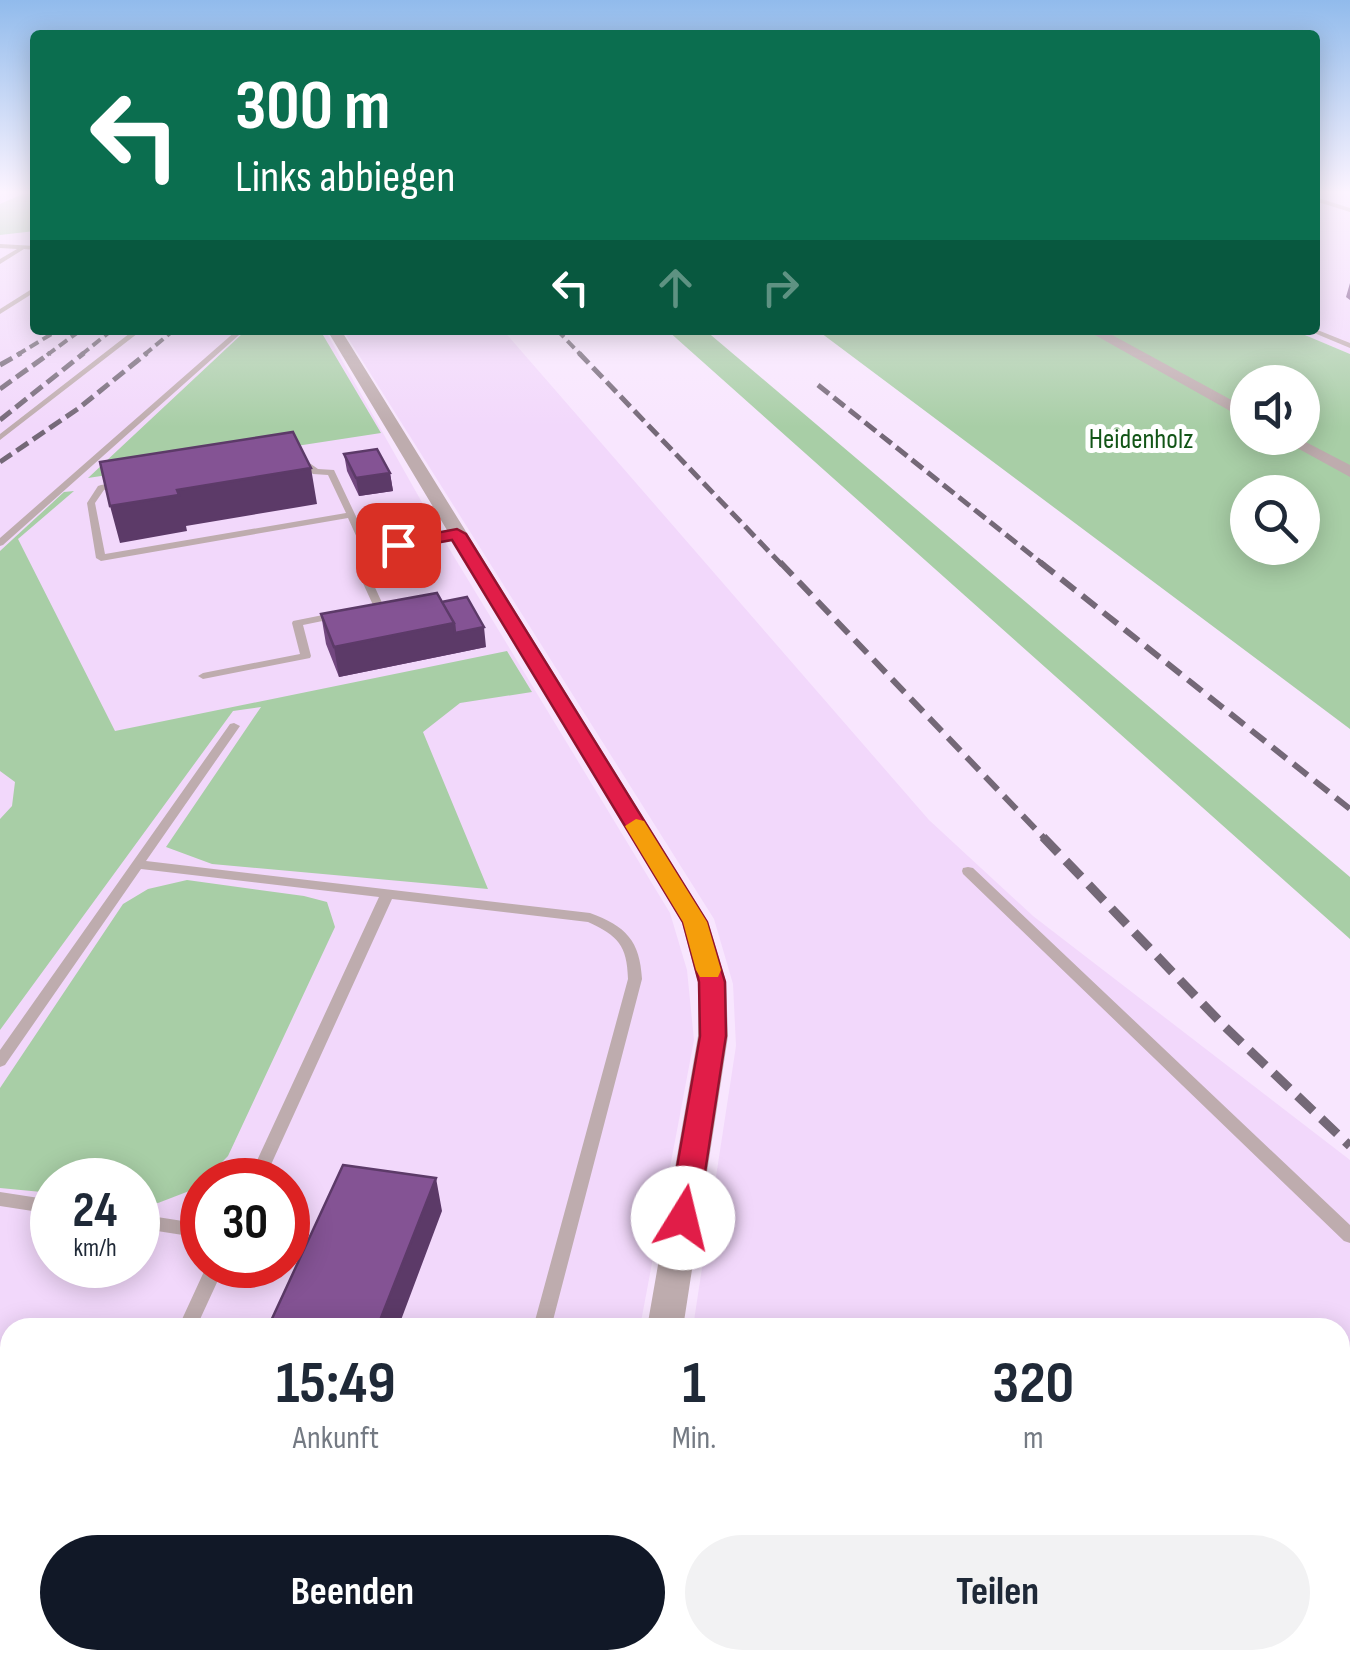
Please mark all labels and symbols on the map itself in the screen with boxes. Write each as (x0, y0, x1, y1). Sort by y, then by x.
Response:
park label: Heidenholz (1089, 423, 1193, 456)
pin (356, 503, 441, 588)
speed limit sign: 30 (180, 1158, 310, 1288)
position arrow (631, 1166, 735, 1270)

